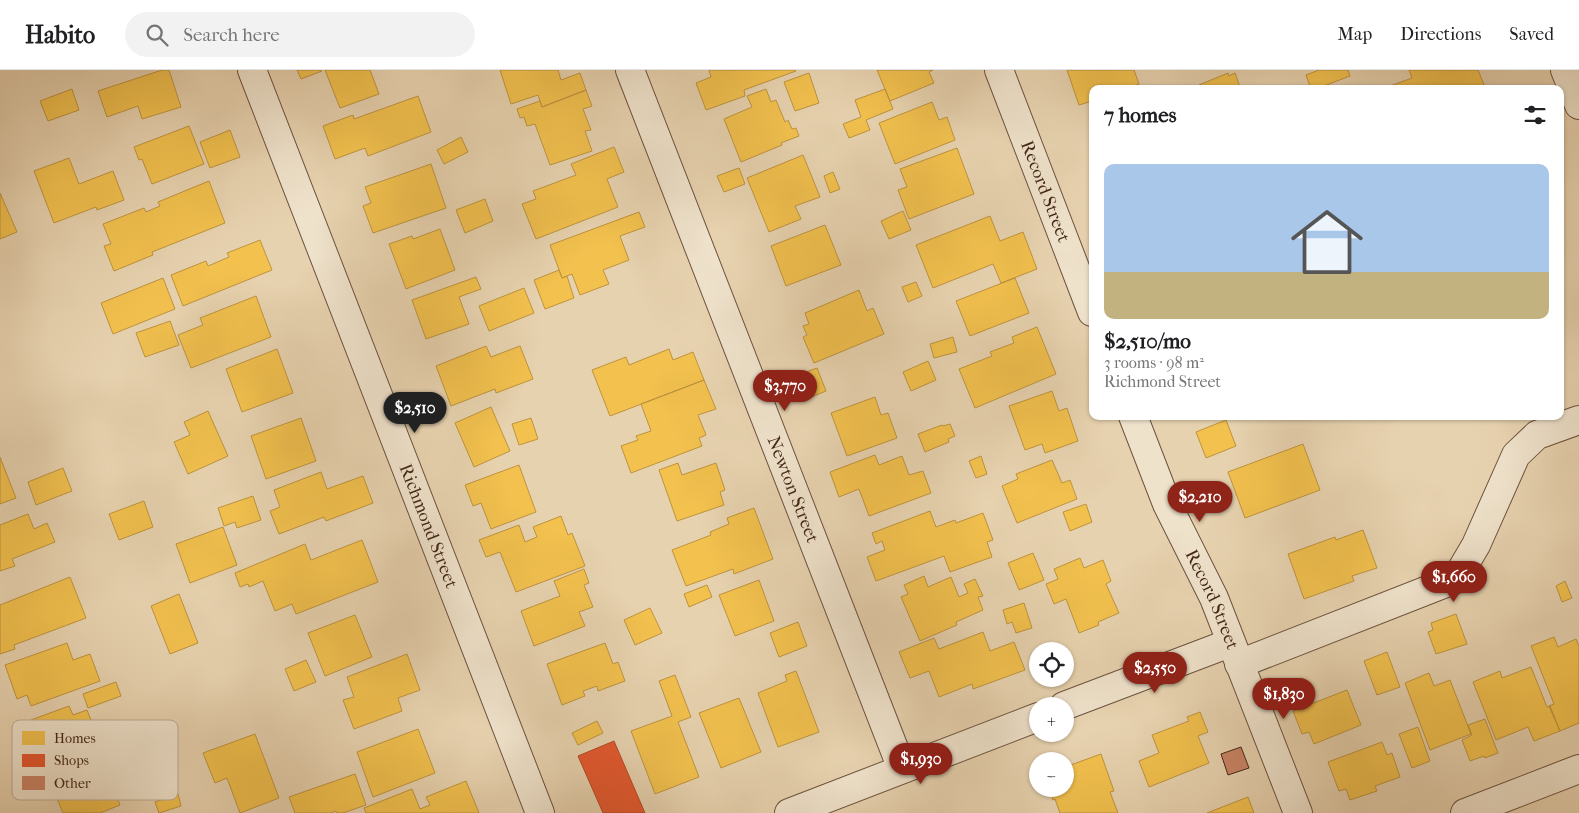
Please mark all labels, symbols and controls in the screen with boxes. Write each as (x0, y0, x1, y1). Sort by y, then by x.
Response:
search box (125, 12, 475, 57)
text: Habito (25, 21, 95, 49)
icon: search (143, 21, 171, 49)
text: Search here (183, 24, 280, 46)
text: Map (1338, 24, 1372, 45)
text: Directions (1400, 24, 1481, 45)
text: Saved (1509, 24, 1554, 45)
icon: filters (1521, 101, 1549, 129)
text: 7 homes (1104, 103, 1176, 127)
street label: Record Street (1017, 137, 1075, 246)
icon: home (1282, 197, 1372, 287)
text: $2,510/mo (1104, 329, 1191, 353)
text: 3 rooms · 98 m² (1104, 353, 1204, 372)
pin: $3,770 (744, 370, 826, 412)
text: Richmond Street (1104, 372, 1221, 391)
text: $3,770 (764, 376, 806, 395)
pin: $2,510 (374, 392, 456, 434)
text: $2,510 (394, 398, 436, 417)
street label: Newton Street (763, 433, 824, 546)
street label: Richmond Street (395, 461, 463, 592)
pin: $2,210 (1159, 480, 1241, 523)
text: $2,210 (1178, 487, 1222, 506)
street label: Record Street (1181, 546, 1244, 653)
pin: $1,660 (1413, 560, 1495, 603)
text: $1,660 (1432, 567, 1476, 586)
map controls (1029, 642, 1074, 797)
button: locate (1029, 642, 1074, 687)
pin: $2,550 (1114, 652, 1196, 694)
text: $2,550 (1134, 658, 1176, 677)
pin: $1,830 (1243, 678, 1325, 720)
text: $1,830 (1263, 684, 1305, 703)
button: + (1029, 697, 1074, 742)
legend (12, 720, 178, 800)
text: Homes (54, 730, 96, 747)
pin: $1,930 (880, 742, 962, 785)
text: $1,930 (900, 749, 942, 768)
text: Shops (54, 752, 89, 769)
button: − (1029, 752, 1074, 797)
text: Other (54, 775, 91, 792)

